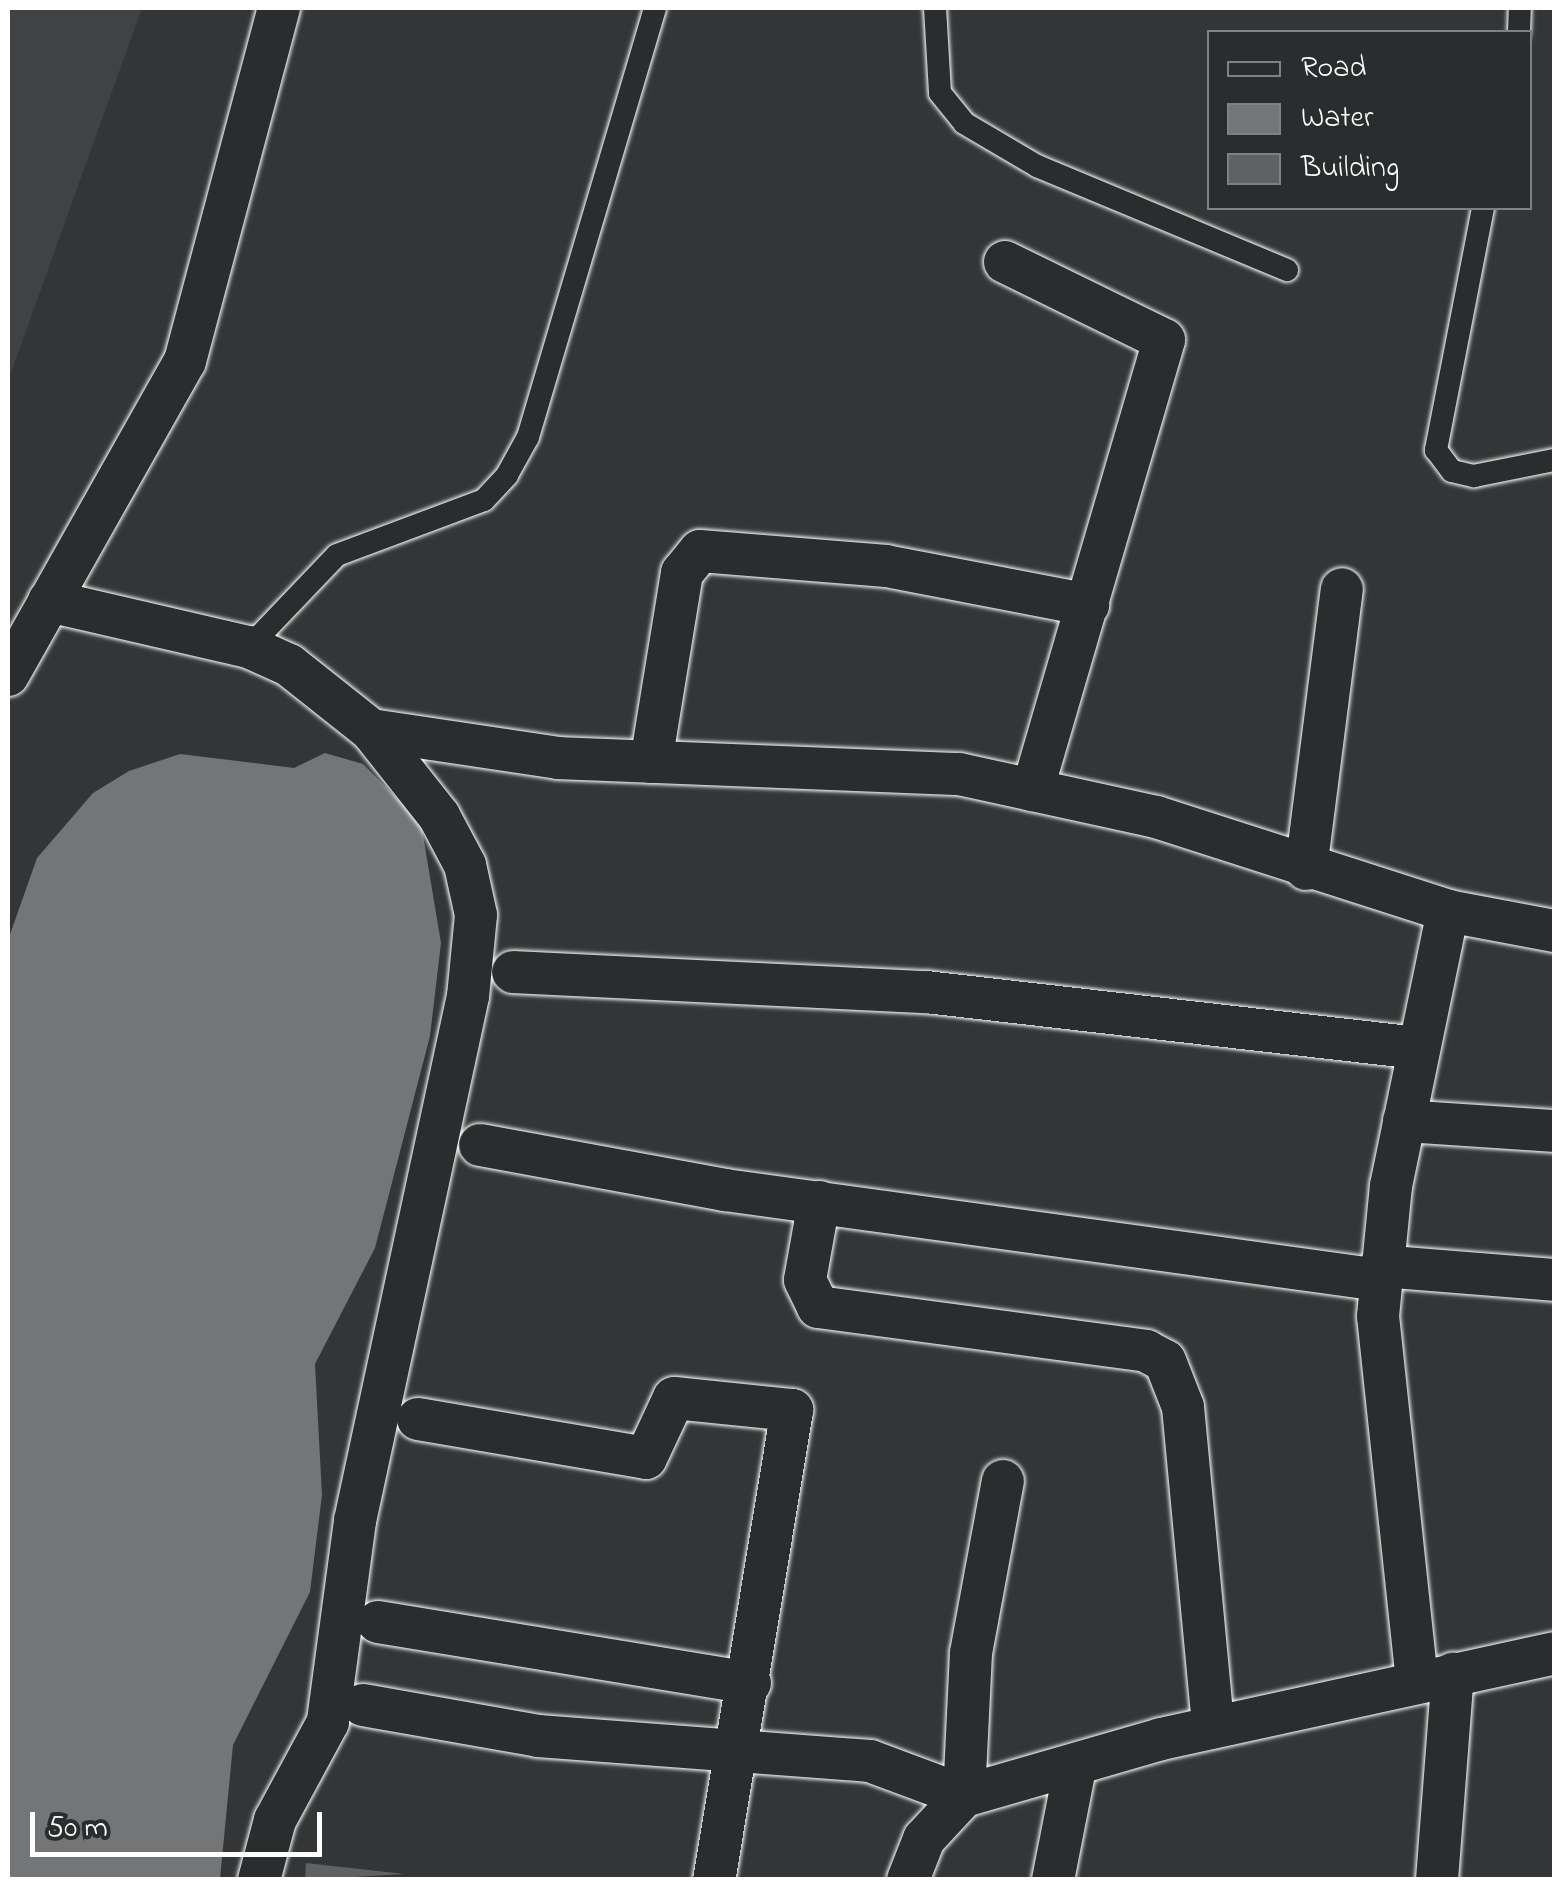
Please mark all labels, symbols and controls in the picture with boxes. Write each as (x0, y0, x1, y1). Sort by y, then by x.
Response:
legend (1207, 30, 1532, 210)
text: Road (1301, 47, 1366, 91)
text: Water (1301, 97, 1373, 141)
text: Building (1301, 147, 1399, 191)
scale bar (35, 1792, 328, 1854)
text: 50 m (47, 1807, 108, 1851)

